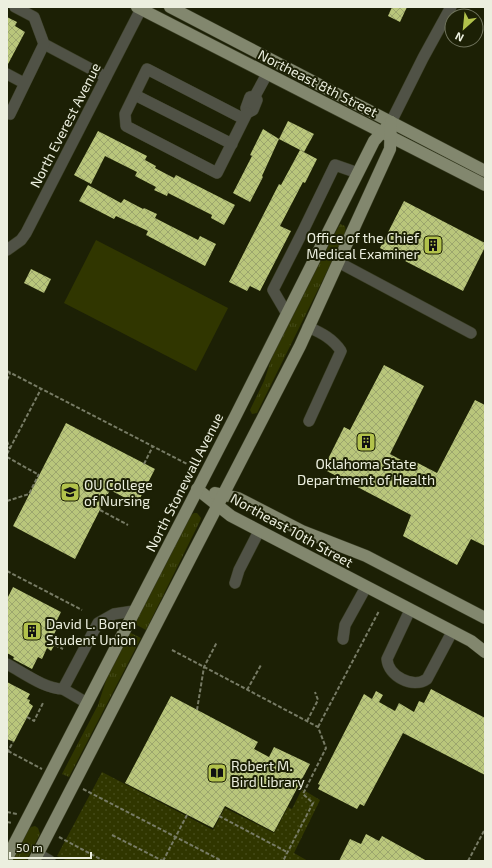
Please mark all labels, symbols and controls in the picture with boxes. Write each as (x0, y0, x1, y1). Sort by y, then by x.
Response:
north arrow (444, 8, 484, 48)
text: N (453, 30, 466, 45)
street label: Northeast 8th Street (255, 46, 381, 120)
street label: North Everest Avenue (26, 60, 104, 190)
place label: Office of the Chief Medical Examiner (306, 229, 420, 262)
building icon: Office of the Chief Medical Examiner (422, 234, 444, 256)
street label: North Stonewall Avenue (142, 410, 226, 554)
building icon: Oklahoma State Department of Health (355, 431, 377, 453)
place label: Oklahoma State Department of Health (297, 455, 435, 488)
place label: OU College of Nursing (84, 476, 153, 509)
school or university icon: OU College of Nursing (59, 481, 81, 503)
street label: Northeast 10th Street (228, 489, 356, 571)
place label: David L. Boren Student Union (46, 615, 136, 648)
building icon: David L. Boren Student Union (21, 620, 43, 642)
place label: Robert M. Bird Library (231, 757, 305, 790)
library icon: Robert M. Bird Library (206, 762, 228, 784)
scale bar (10, 834, 91, 860)
text: 50 m (16, 840, 43, 854)

